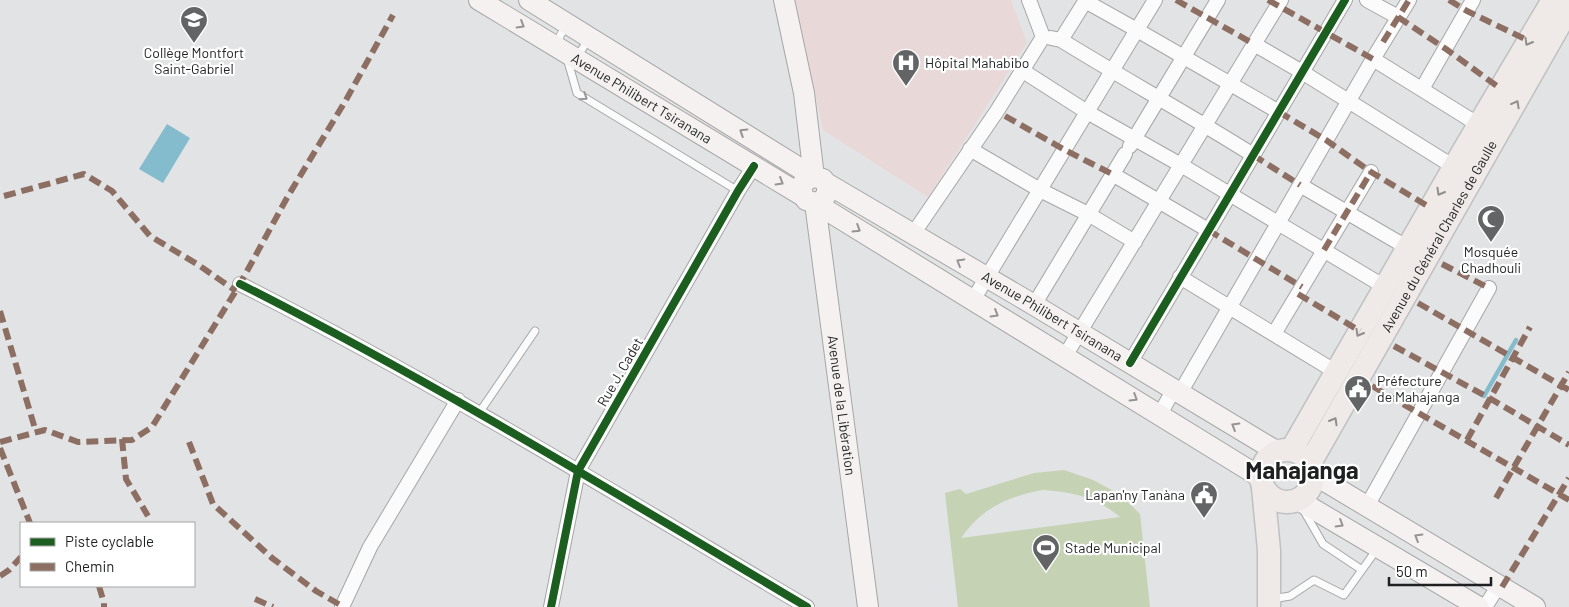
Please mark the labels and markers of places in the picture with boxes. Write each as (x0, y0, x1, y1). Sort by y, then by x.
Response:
school or university icon: Collège Montfort Saint-Gabriel (179, 5, 209, 44)
place label: Collège Montfort Saint-Gabriel (144, 44, 244, 77)
hospital icon: Hôpital Mahabibo (891, 48, 921, 87)
place label: Hôpital Mahabibo (925, 54, 1029, 71)
mosque icon: Mosquée Chadhouli (1476, 204, 1506, 243)
place label: Mosquée Chadhouli (1461, 243, 1521, 276)
place label: Préfecture de Mahajanga (1377, 372, 1460, 405)
public building icon: Préfecture de Mahajanga (1343, 374, 1373, 413)
public building icon: Lapan'ny Tanàna (1189, 480, 1219, 519)
place label: Lapan'ny Tanàna (1085, 486, 1185, 503)
sports icon: Stade Municipal (1031, 533, 1061, 572)
place label: Stade Municipal (1065, 539, 1161, 556)

